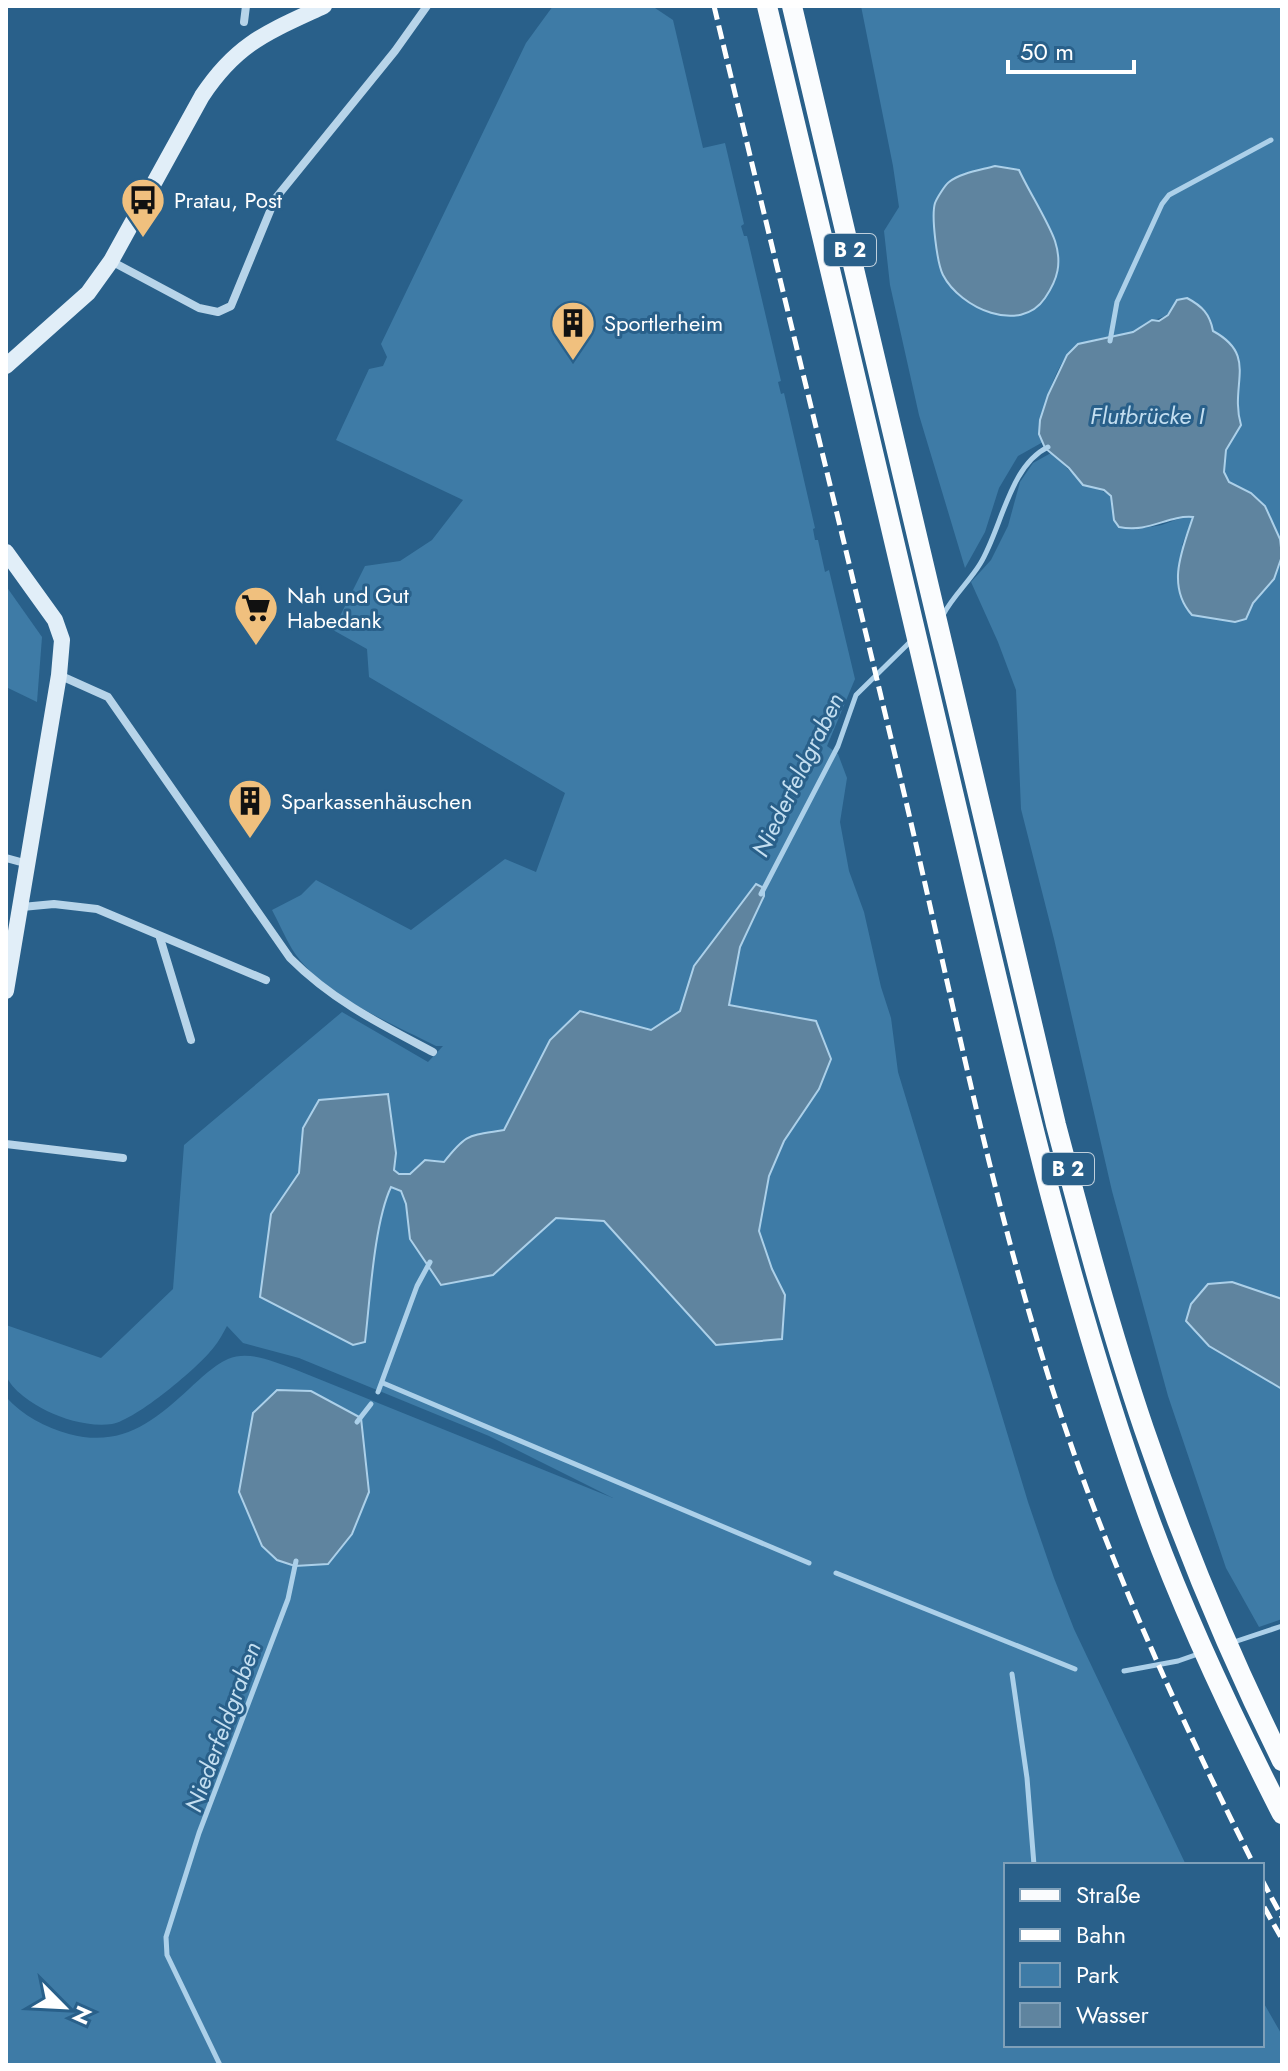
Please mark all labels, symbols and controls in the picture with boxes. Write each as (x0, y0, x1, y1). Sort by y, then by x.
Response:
scale bar (1008, 24, 1134, 74)
text: 50 m (1020, 34, 1074, 69)
bus stop icon: Pratau, Post (119, 176, 167, 239)
place label: Pratau, Post (174, 184, 283, 216)
road number: B 2 (824, 234, 876, 266)
building icon: Sportlerheim (549, 299, 597, 362)
place label: Sportlerheim (604, 307, 723, 339)
water label: Flutbrücke I (1090, 398, 1205, 433)
place label: Nah und Gut Habedank (287, 579, 410, 636)
supermarket icon: Nah und Gut Habedank (232, 584, 280, 647)
water label: Niederfeldgraben (743, 687, 852, 863)
building icon: Sparkassenhäuschen (226, 777, 274, 840)
place label: Sparkassenhäuschen (281, 785, 472, 817)
road number: B 2 (1042, 1153, 1094, 1185)
water label: Niederfeldgraben (176, 1637, 270, 1817)
legend (1004, 1863, 1264, 2047)
text: Straße (1076, 1877, 1141, 1912)
text: Bahn (1076, 1917, 1126, 1952)
text: Park (1076, 1957, 1119, 1992)
north arrow (24, 1967, 104, 2047)
text: Wasser (1076, 1997, 1150, 2032)
text: N (64, 2001, 100, 2030)

